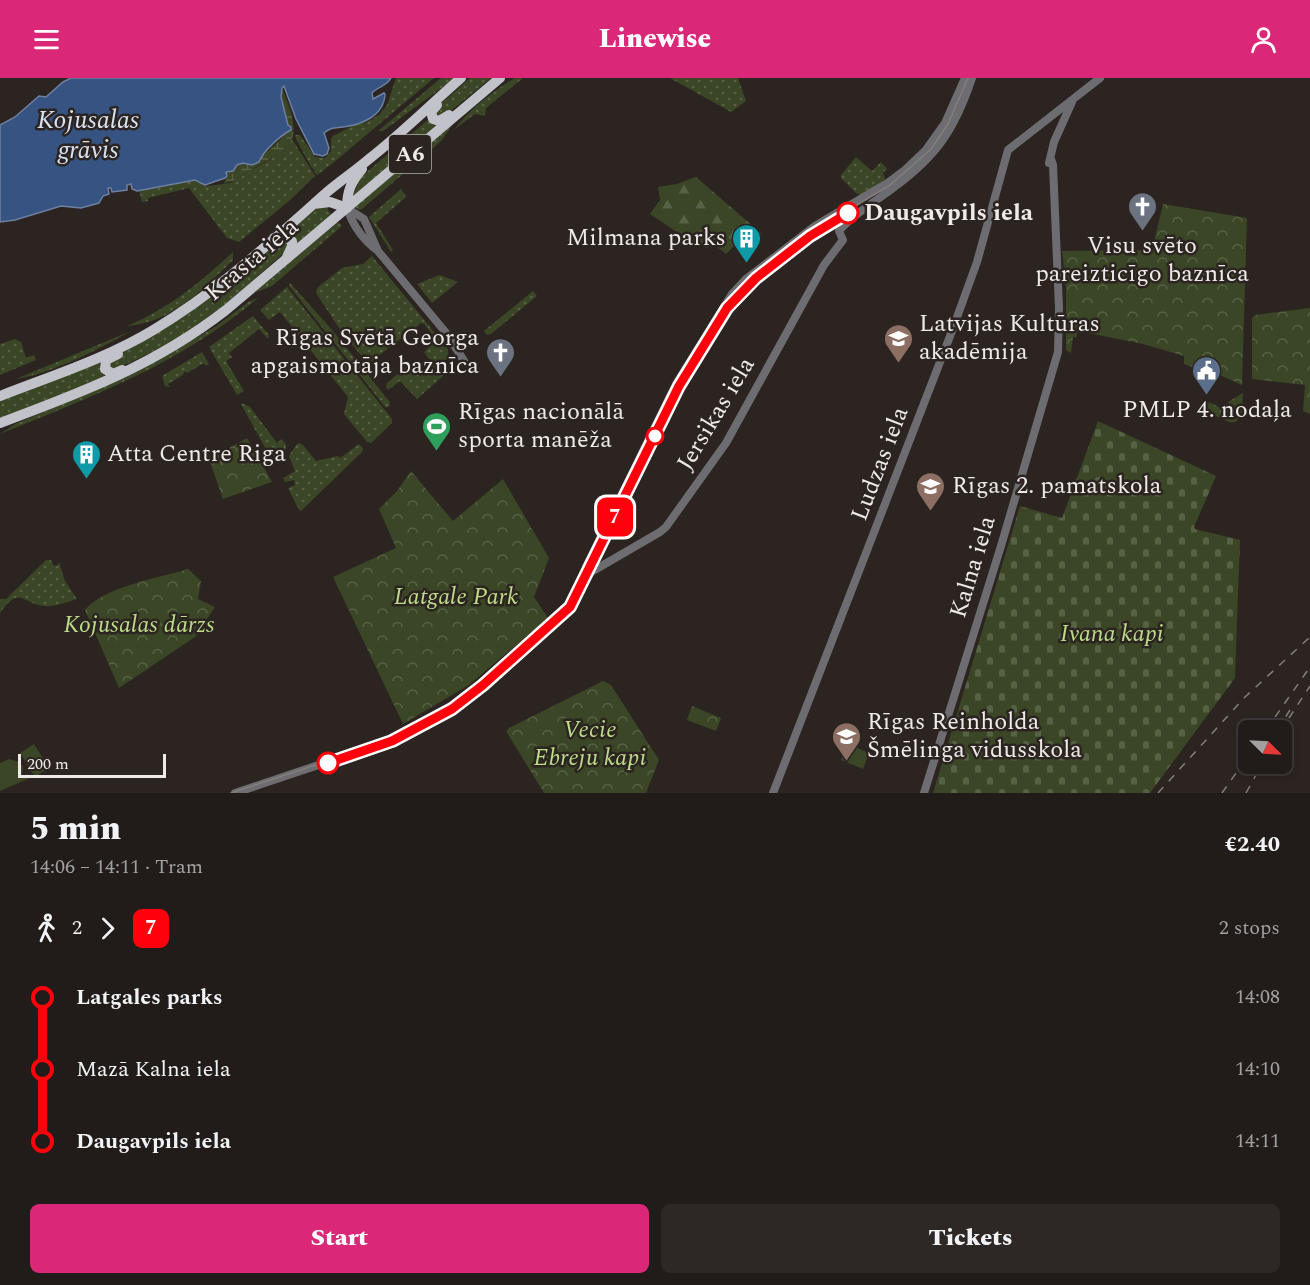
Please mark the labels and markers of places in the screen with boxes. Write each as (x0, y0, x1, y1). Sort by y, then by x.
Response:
church icon: Visu svēto pareizticīgo baznīca (1126, 190, 1158, 232)
place label: Daugavpils iela (864, 195, 1034, 231)
marker: Daugavpils iela (837, 202, 859, 224)
place label: Milmana parks (566, 220, 726, 256)
building icon: Milmana parks (731, 222, 763, 264)
place label: Visu svēto pareizticīgo baznīca (1035, 228, 1249, 292)
place label: Latvijas Kultūras akadēmija (919, 306, 1100, 370)
place label: Rīgas Svētā Georga apgaismotāja baznīca (251, 320, 479, 384)
school or university icon: Latvijas Kultūras akadēmija (882, 322, 914, 364)
church icon: Rīgas Svētā Georga apgaismotāja baznīca (484, 336, 516, 378)
public building icon: PMLP 4. nodaļa (1191, 354, 1223, 396)
place label: PMLP 4. nodaļa (1122, 392, 1292, 428)
place label: Rīgas nacionālā sporta manēža (458, 394, 624, 458)
sports icon: Rīgas nacionālā sporta manēža (421, 410, 453, 452)
unlabelled marker (646, 427, 664, 445)
place label: Atta Centre Riga (107, 436, 286, 472)
building icon: Atta Centre Riga (70, 438, 102, 480)
place label: Rīgas 2. pamatskola (952, 468, 1162, 504)
school or university icon: Rīgas 2. pamatskola (915, 470, 947, 512)
place label: Rīgas Reinholda Šmēlinga vidusskola (867, 704, 1082, 768)
school or university icon: Rīgas Reinholda Šmēlinga vidusskola (830, 720, 862, 762)
unlabelled marker (317, 752, 339, 774)

